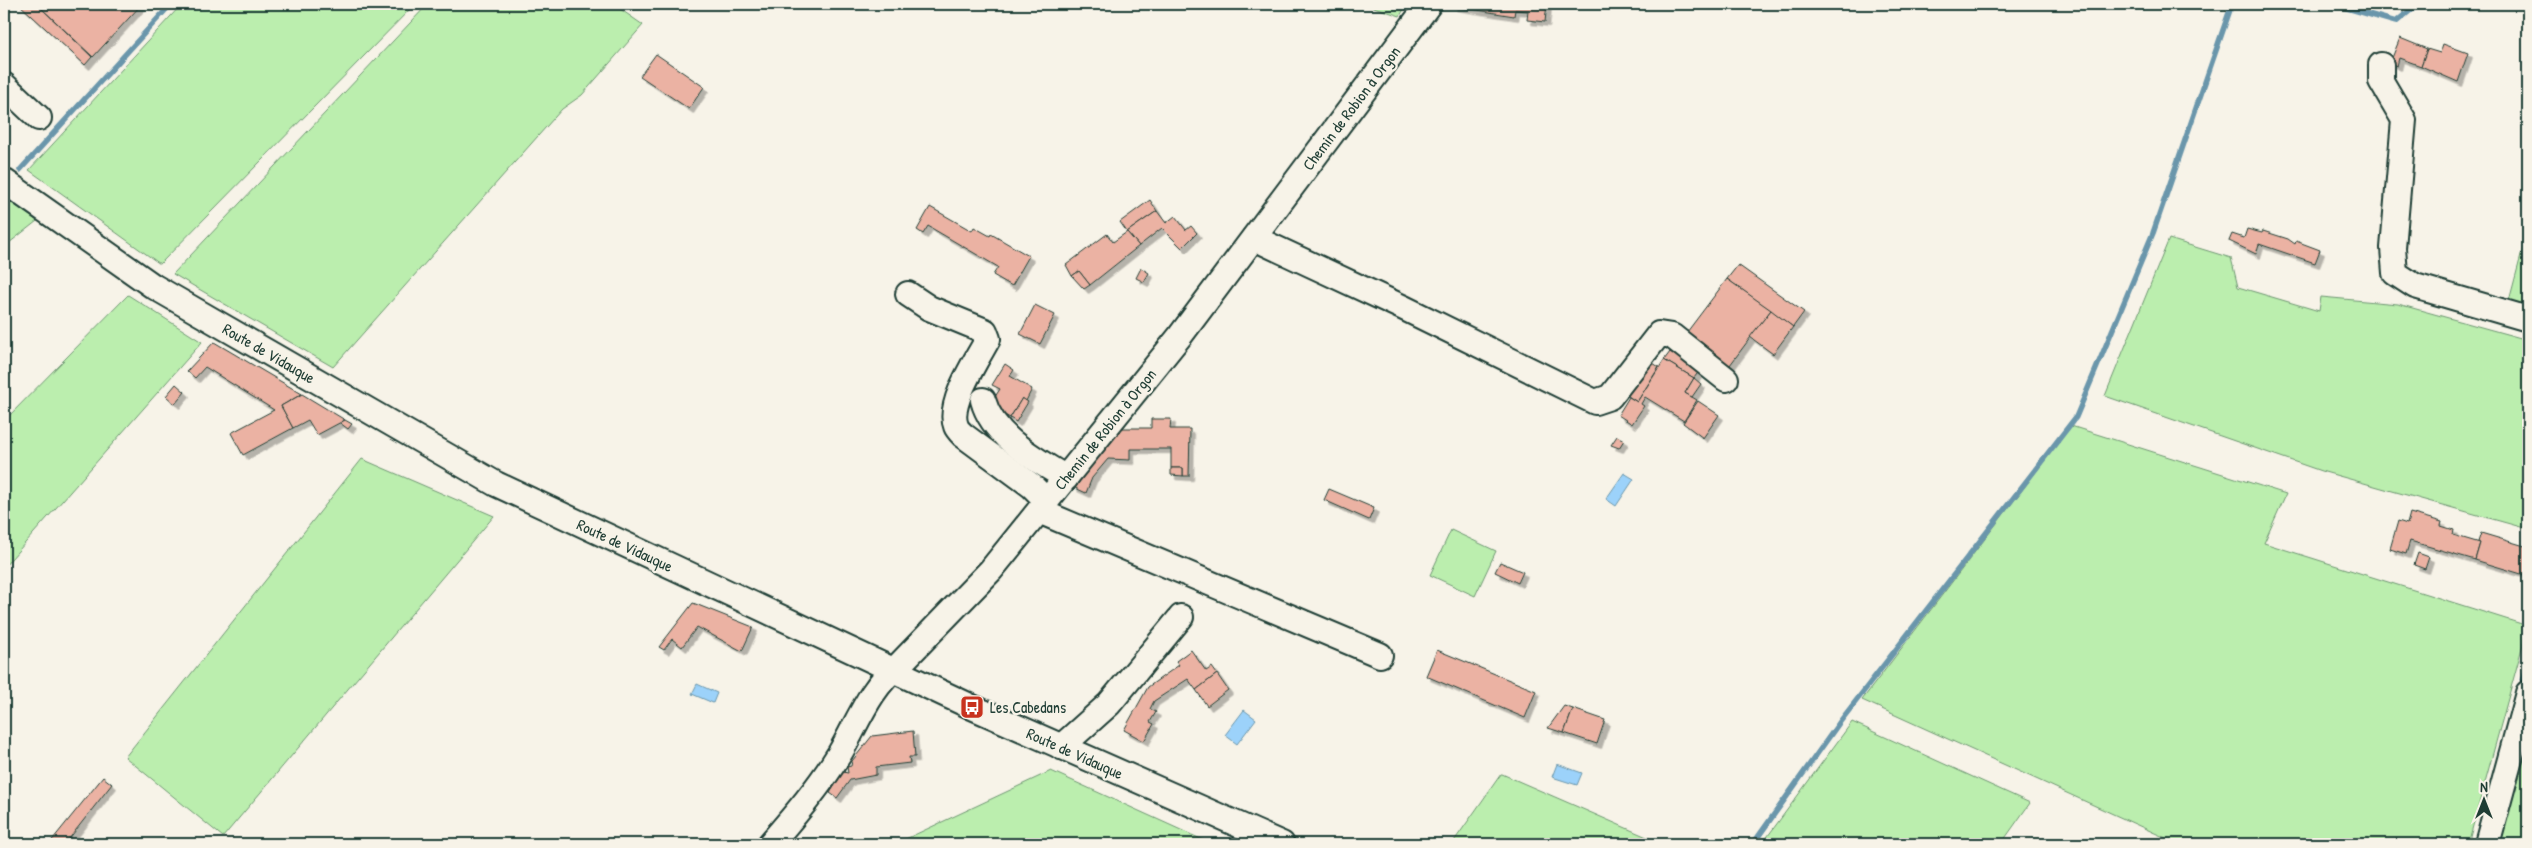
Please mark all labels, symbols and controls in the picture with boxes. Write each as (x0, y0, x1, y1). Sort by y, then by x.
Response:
street label: Chemin de Robion à Orgon (1297, 41, 1405, 175)
street label: Route de Vidauque (219, 318, 320, 389)
street label: Chemin de Robion à Orgon (1049, 364, 1161, 494)
street label: Route de Vidauque (573, 513, 677, 577)
bus stop icon: Les Cabedans (959, 694, 985, 720)
place label: Les Cabedans (990, 696, 1066, 718)
street label: Route de Vidauque (1023, 722, 1127, 784)
north arrow (2460, 776, 2510, 826)
text: N (2480, 777, 2488, 796)

